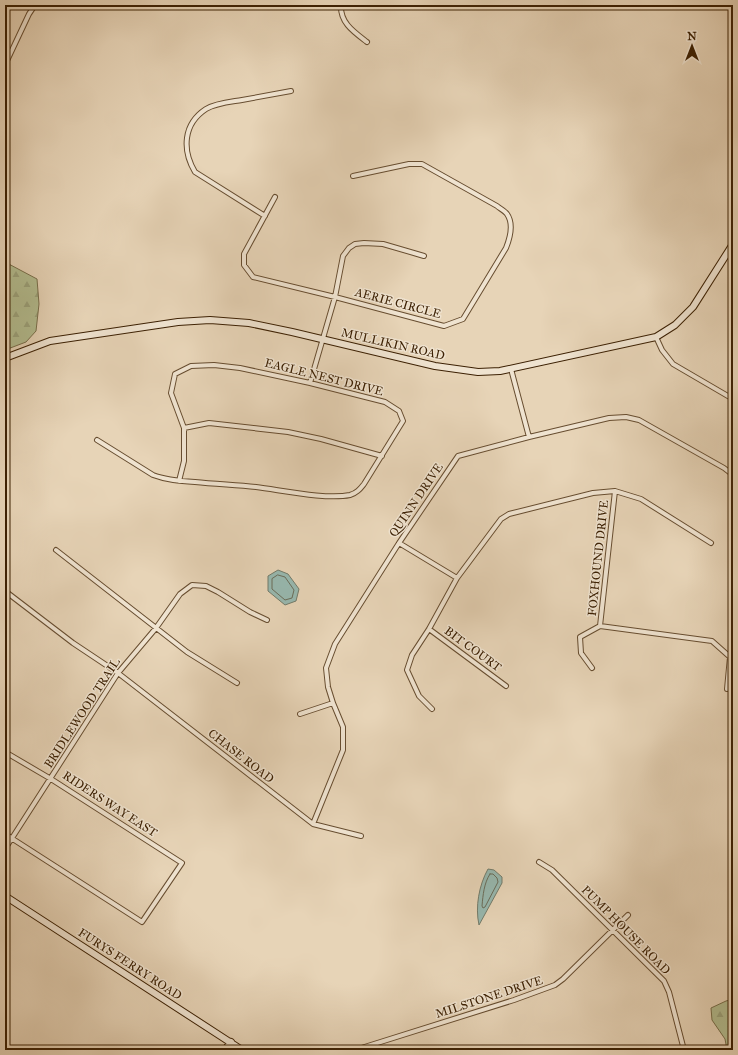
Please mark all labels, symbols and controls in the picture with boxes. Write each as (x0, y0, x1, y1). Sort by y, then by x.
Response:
north arrow (672, 26, 712, 66)
text: N (687, 30, 697, 43)
street label: AERIE CIRCLE (352, 285, 443, 321)
street label: MULLIKIN ROAD (340, 325, 446, 363)
street label: EAGLE NEST DRIVE (263, 356, 385, 399)
street label: QUINN DRIVE (386, 460, 446, 539)
street label: FOXHOUND DRIVE (585, 499, 611, 617)
street label: BIT COURT (442, 624, 504, 674)
street label: BRIDLEWOOD TRAIL (41, 655, 123, 771)
street label: CHASE ROAD (205, 726, 277, 786)
street label: RIDERS WAY EAST (60, 768, 160, 840)
street label: PUMP HOUSE ROAD (579, 883, 673, 977)
street label: FURYS FERRY ROAD (76, 925, 184, 1003)
street label: MILSTONE DRIVE (434, 973, 545, 1021)

